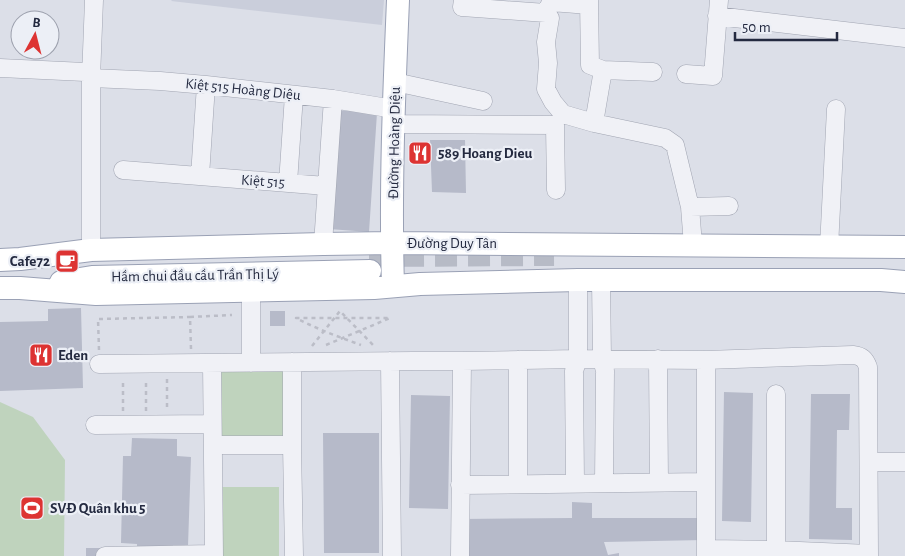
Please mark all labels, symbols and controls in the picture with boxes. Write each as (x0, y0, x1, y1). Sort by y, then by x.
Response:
north arrow (10, 10, 60, 60)
scale bar (735, 10, 838, 42)
text: B (32, 16, 41, 31)
text: 50 m (742, 20, 771, 35)
street label: Kiệt 515 Hoàng Diệu (185, 76, 302, 103)
street label: Đường Hoàng Diệu (386, 86, 403, 199)
restaurant icon: 589 Hoang Dieu (407, 140, 433, 166)
place label: 589 Hoang Dieu (438, 146, 533, 161)
street label: Kiệt 515 (241, 172, 285, 191)
street label: Đường Duy Tân (407, 236, 497, 251)
cafe icon: Cafe72 (54, 248, 80, 274)
place label: Cafe72 (10, 254, 50, 269)
street label: Hầm chui đầu cầu Trần Thị Lý (111, 267, 280, 284)
restaurant icon: Eden (28, 342, 54, 368)
place label: Eden (58, 348, 88, 363)
sports icon: SVĐ Quân khu 5 (19, 495, 45, 521)
place label: SVĐ Quân khu 5 (50, 501, 146, 516)

